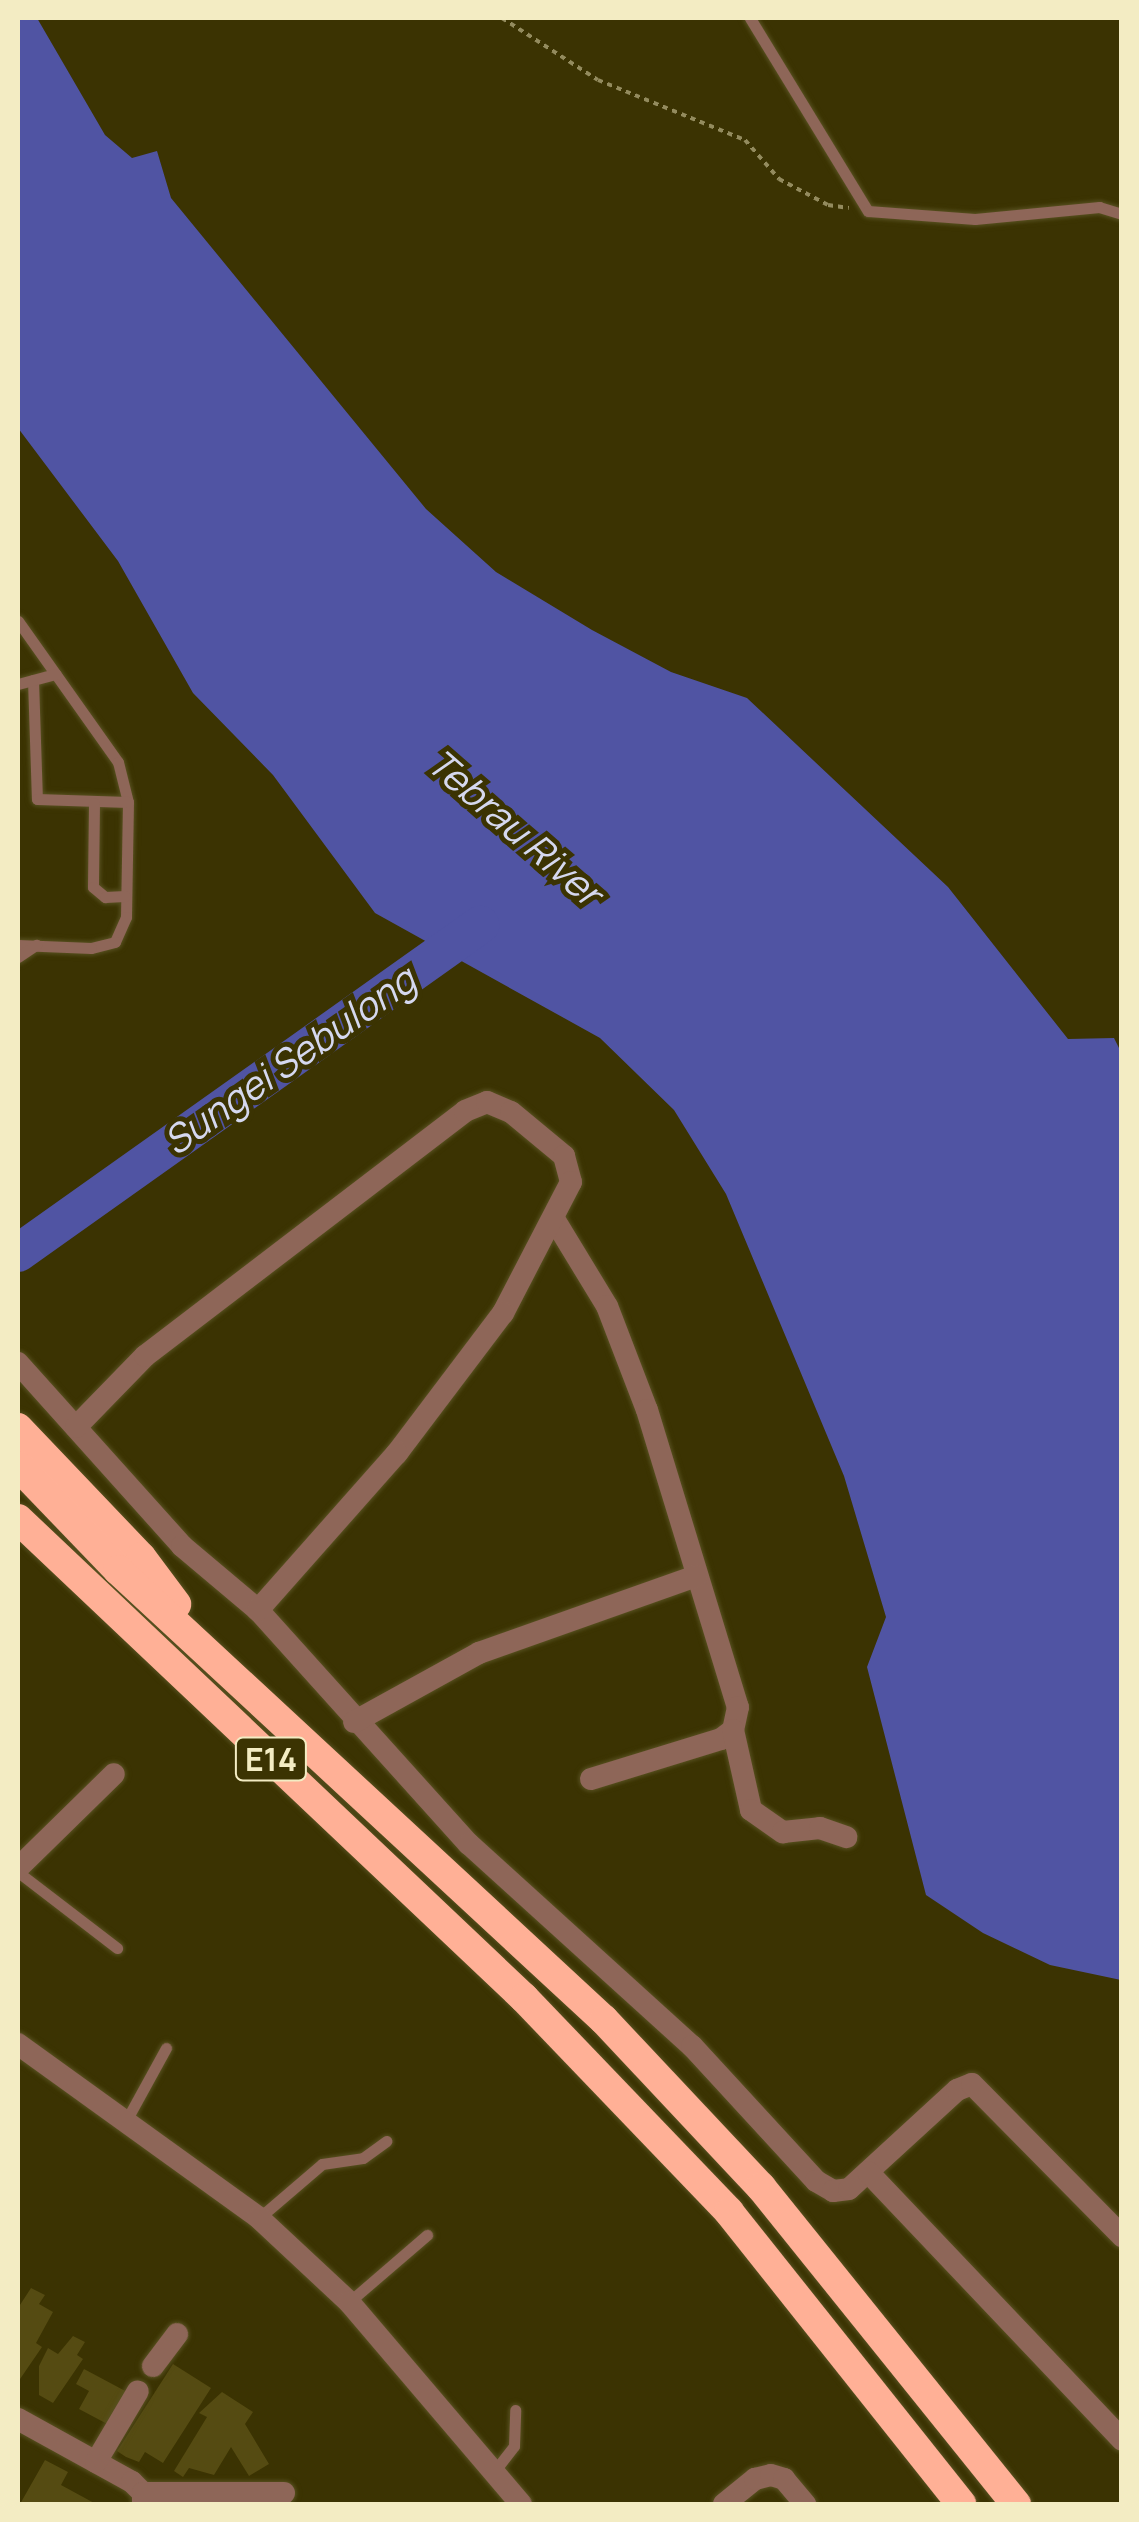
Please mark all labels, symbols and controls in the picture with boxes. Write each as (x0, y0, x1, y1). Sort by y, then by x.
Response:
water label: Tebrau River (419, 739, 611, 915)
water label: Sungei Sebulong (154, 956, 424, 1164)
road number: E14 (234, 1732, 308, 1786)

